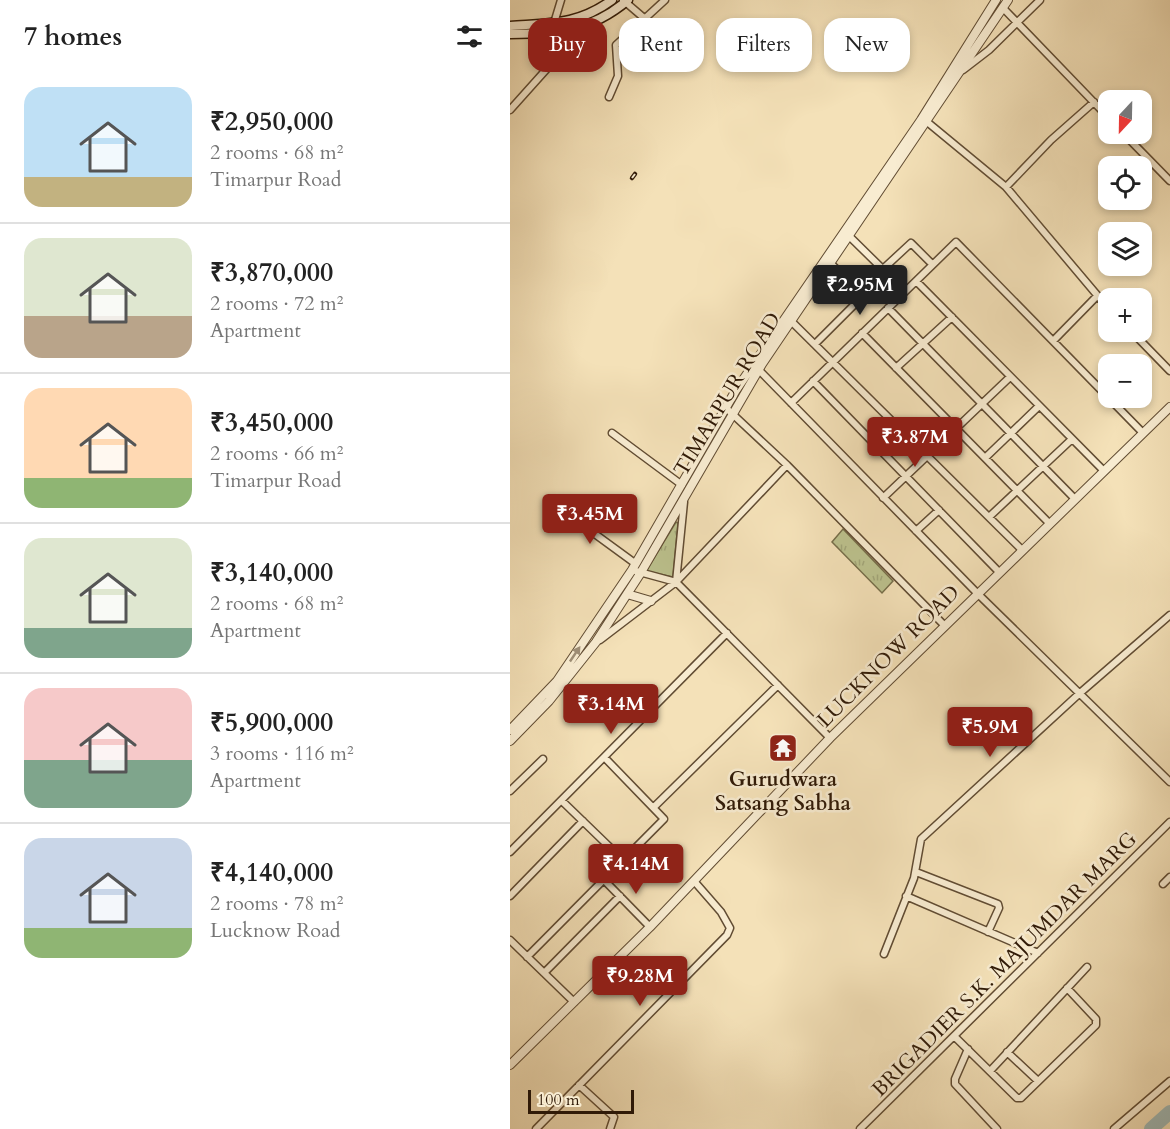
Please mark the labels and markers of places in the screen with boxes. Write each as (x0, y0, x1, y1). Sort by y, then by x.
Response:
pin: ₹2.95M (811, 265, 909, 316)
pin: ₹3.87M (866, 417, 964, 468)
pin: ₹3.45M (541, 494, 639, 545)
pin: ₹3.14M (562, 684, 660, 735)
pin: ₹5.9M (948, 707, 1032, 758)
temple icon: Gurudwara Satsang Sabha (767, 732, 799, 764)
place label: Gurudwara Satsang Sabha (715, 765, 852, 818)
pin: ₹4.14M (587, 844, 685, 895)
pin: ₹9.28M (591, 956, 689, 1007)

